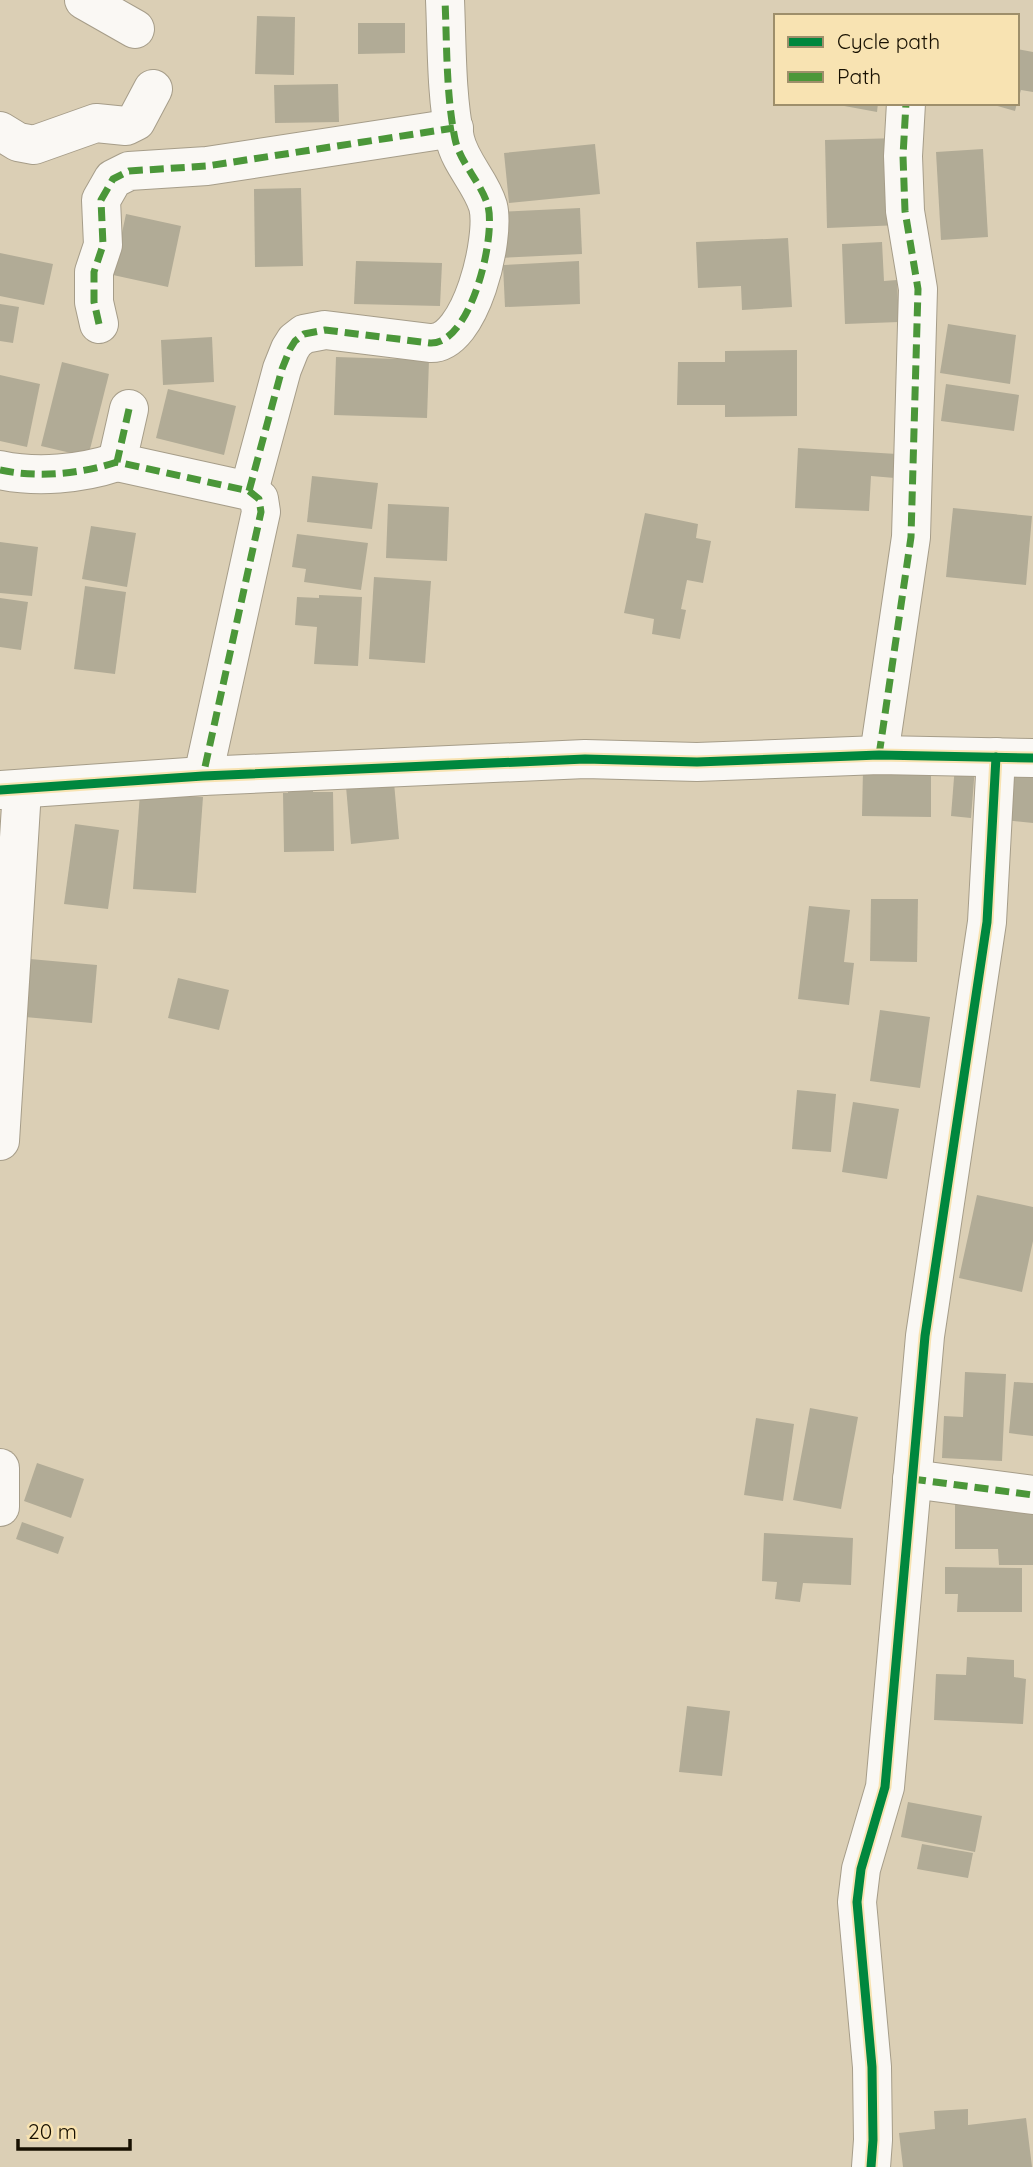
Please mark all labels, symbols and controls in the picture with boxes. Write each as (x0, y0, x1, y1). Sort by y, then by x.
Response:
legend (774, 14, 1019, 105)
text: Cycle path (837, 28, 940, 54)
text: Path (837, 63, 881, 89)
scale bar (18, 2108, 130, 2152)
text: 20 m (28, 2118, 77, 2144)

